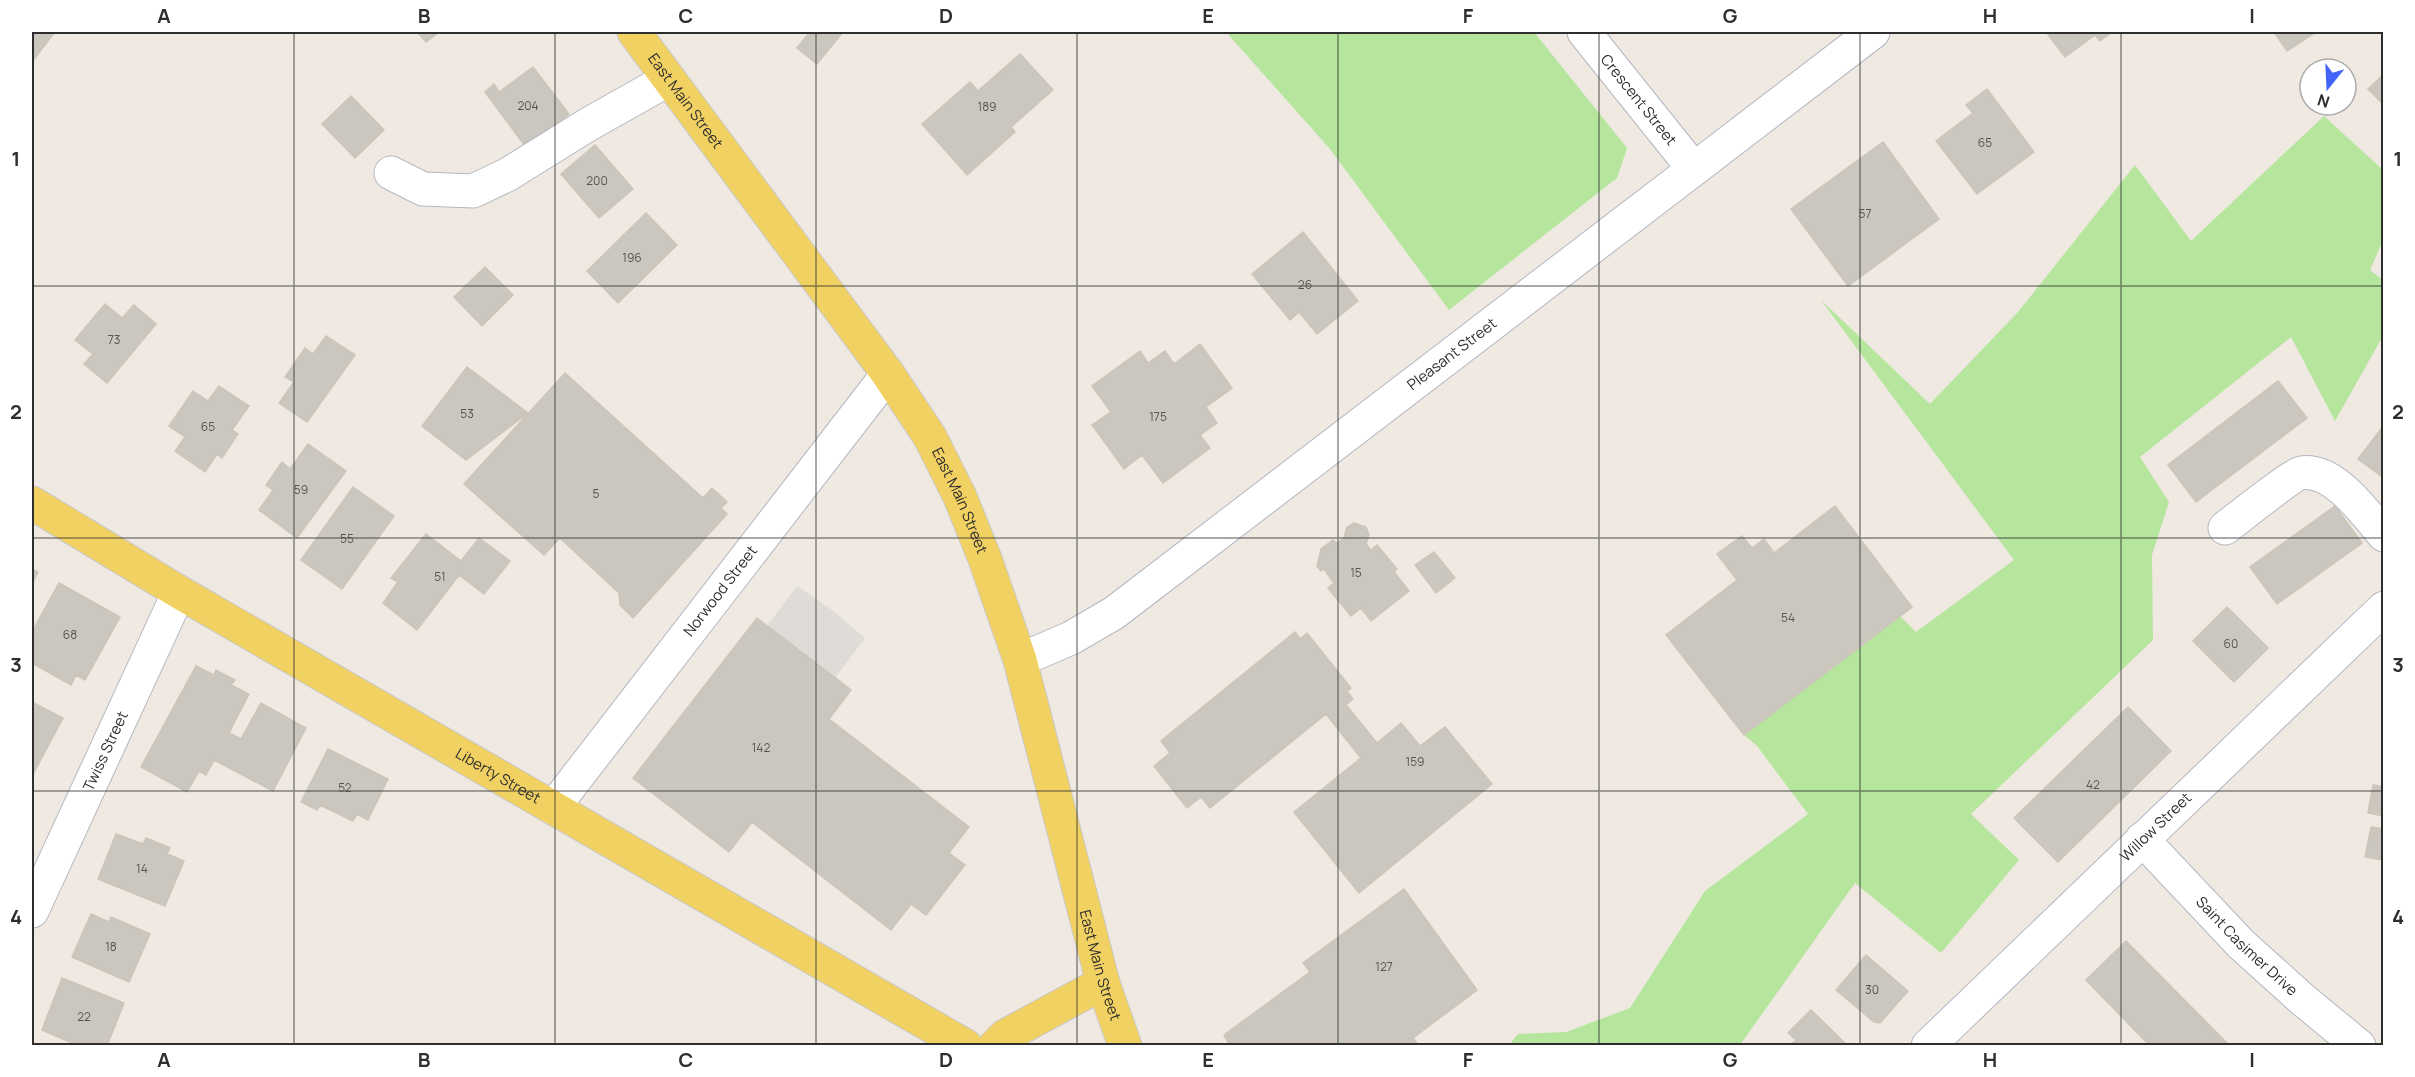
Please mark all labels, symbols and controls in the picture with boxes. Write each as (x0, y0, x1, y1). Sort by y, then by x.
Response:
text: A (157, 2, 171, 29)
text: B (418, 2, 431, 29)
text: C (679, 2, 693, 29)
text: D (939, 2, 953, 29)
text: E (1202, 2, 1214, 29)
text: F (1463, 2, 1474, 29)
text: G (1723, 2, 1738, 29)
text: H (1983, 2, 1997, 29)
text: I (2249, 2, 2255, 29)
street label: East Main Street (643, 49, 728, 153)
street label: Crescent Street (1596, 50, 1682, 150)
north arrow (2298, 57, 2358, 117)
text: N (2314, 89, 2332, 114)
house number: 204 (517, 97, 539, 114)
house number: 189 (977, 98, 997, 115)
house number: 65 (1978, 134, 1992, 151)
text: 1 (12, 145, 20, 172)
text: 1 (2394, 145, 2402, 172)
house number: 200 (586, 172, 608, 189)
house number: 57 (1859, 205, 1871, 222)
house number: 196 (622, 249, 642, 266)
house number: 26 (1298, 276, 1312, 293)
street label: Pleasant Street (1403, 313, 1501, 395)
house number: 73 (108, 331, 120, 348)
text: 2 (10, 398, 22, 425)
text: 2 (2392, 398, 2404, 425)
house number: 53 (460, 405, 474, 422)
house number: 175 (1149, 408, 1167, 425)
house number: 65 (201, 418, 215, 435)
street label: East Main Street (927, 444, 993, 557)
house number: 59 (294, 481, 308, 498)
house number: 5 (593, 485, 600, 502)
house number: 55 (340, 530, 354, 547)
street label: Norwood Street (678, 541, 762, 641)
house number: 15 (1350, 564, 1362, 581)
house number: 51 (434, 568, 446, 585)
house number: 54 (1781, 609, 1795, 626)
house number: 68 (63, 626, 77, 643)
house number: 60 (2224, 635, 2238, 652)
text: 3 (10, 651, 22, 678)
text: 3 (2392, 651, 2404, 678)
street label: Twiss Street (78, 708, 133, 794)
house number: 142 (752, 739, 770, 756)
street label: Liberty Street (452, 743, 545, 808)
house number: 159 (1405, 753, 1425, 770)
house number: 42 (2086, 776, 2100, 793)
house number: 52 (338, 779, 352, 796)
street label: Willow Street (2115, 787, 2196, 866)
house number: 14 (136, 860, 148, 877)
street label: Saint Casimer Drive (2191, 892, 2303, 1000)
text: 4 (10, 903, 22, 930)
text: 4 (2392, 903, 2404, 930)
street label: East Main Street (1075, 907, 1126, 1023)
house number: 18 (105, 938, 117, 955)
house number: 127 (1375, 958, 1393, 975)
house number: 30 (1865, 981, 1879, 998)
house number: 22 (77, 1008, 91, 1025)
text: A (157, 1046, 171, 1073)
text: B (418, 1046, 431, 1073)
text: C (679, 1046, 693, 1073)
text: D (939, 1046, 953, 1073)
text: E (1202, 1046, 1214, 1073)
text: F (1463, 1046, 1474, 1073)
text: G (1723, 1046, 1738, 1073)
text: H (1983, 1046, 1997, 1073)
text: I (2249, 1046, 2255, 1073)

